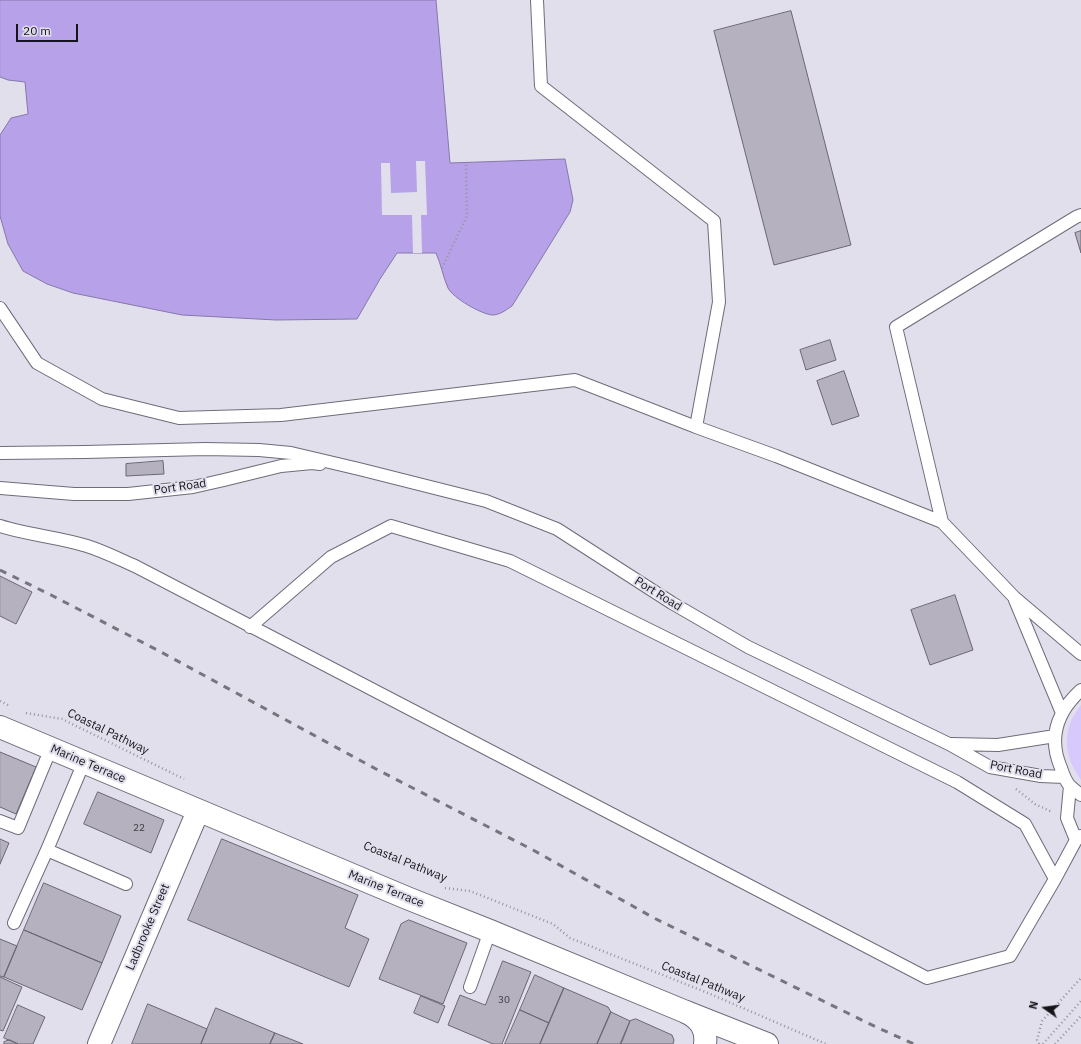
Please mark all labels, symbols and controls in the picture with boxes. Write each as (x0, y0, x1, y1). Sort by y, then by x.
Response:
scale bar (18, 16, 80, 42)
text: 20 m (23, 23, 51, 38)
street label: Port Road (153, 476, 207, 498)
street label: Port Road (632, 574, 684, 614)
street label: Coastal Pathway (65, 706, 151, 758)
street label: Marine Terrace (48, 742, 128, 786)
street label: Port Road (989, 758, 1043, 782)
house number: 22 (133, 822, 145, 834)
street label: Coastal Pathway (361, 839, 449, 885)
street label: Marine Terrace (346, 867, 426, 911)
street label: Ladbrooke Street (123, 882, 173, 972)
street label: Coastal Pathway (659, 959, 747, 1005)
north arrow (1025, 988, 1065, 1028)
house number: 30 (498, 994, 510, 1006)
text: N (1026, 1000, 1041, 1011)

